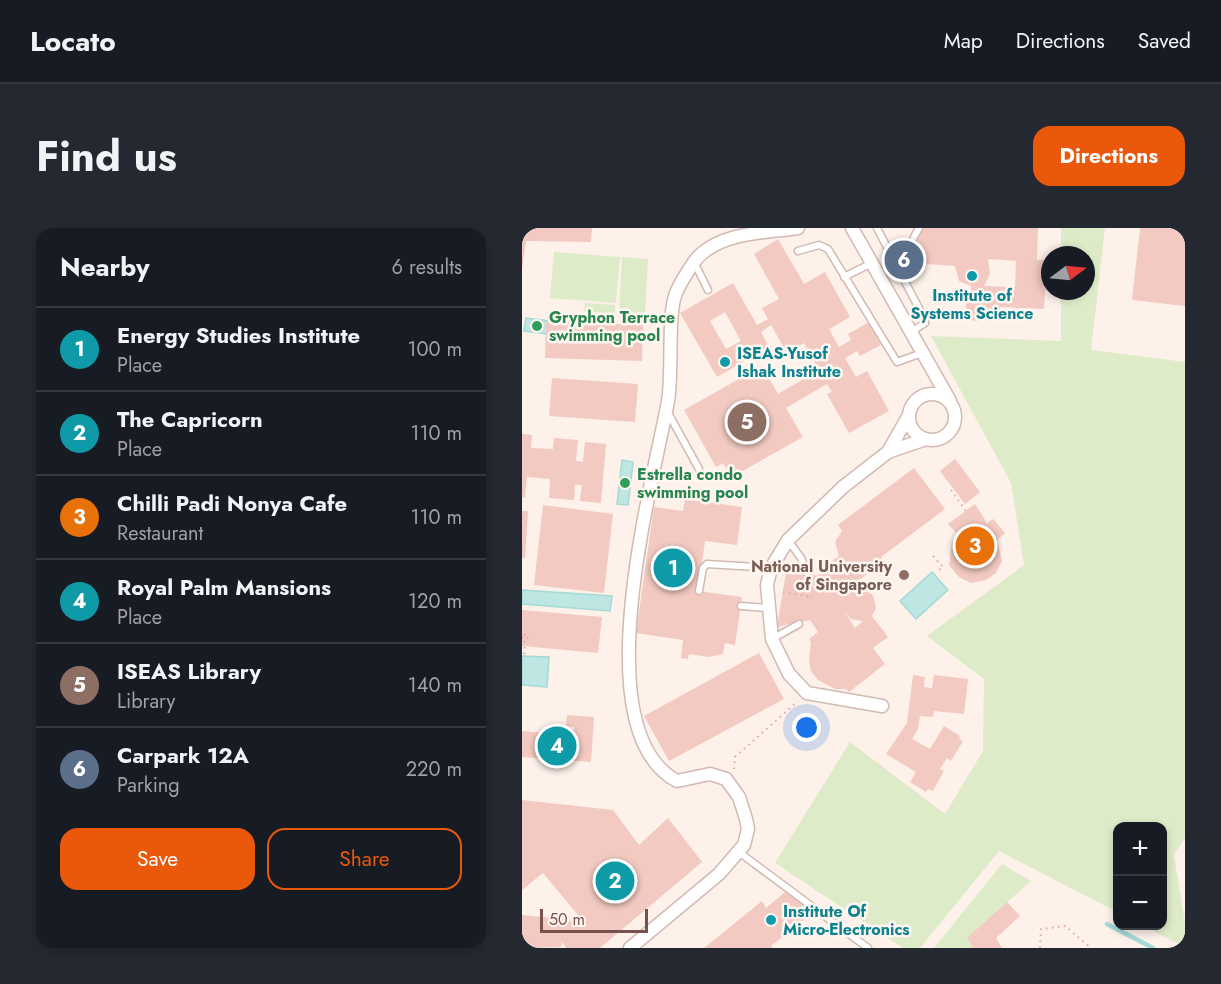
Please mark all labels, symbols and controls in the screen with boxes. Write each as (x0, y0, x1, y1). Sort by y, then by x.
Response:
text: Locato (30, 21, 116, 62)
text: Map (944, 26, 983, 56)
text: Directions (1016, 26, 1105, 56)
text: Saved (1138, 26, 1191, 56)
text: Find us (36, 126, 177, 187)
button: Directions (1033, 126, 1185, 186)
pin: 6 (884, 237, 923, 282)
north arrow (1041, 246, 1095, 300)
text: Nearby (60, 248, 149, 286)
text: 6 results (392, 253, 462, 282)
marker: Institute of Systems Science (965, 269, 979, 283)
place label: Institute of Systems Science (911, 284, 1033, 325)
place label: Gryphon Terrace swimming pool (549, 306, 675, 347)
text: Energy Studies Institute (117, 319, 360, 351)
marker: Gryphon Terrace swimming pool (530, 319, 544, 333)
text: 1 (74, 335, 85, 364)
text: 100 m (407, 335, 462, 364)
place label: ISEAS-Yusof Ishak Institute (737, 342, 841, 383)
text: Place (117, 351, 162, 380)
marker: ISEAS-Yusof Ishak Institute (718, 355, 732, 369)
pin: 5 (728, 400, 766, 444)
text: The Capricorn (117, 403, 263, 435)
text: 2 (73, 419, 86, 448)
text: 110 m (410, 419, 462, 448)
text: Place (117, 435, 162, 464)
place label: Estrella condo swimming pool (637, 463, 748, 504)
marker: Estrella condo swimming pool (618, 476, 632, 490)
text: Chilli Padi Nonya Cafe (117, 487, 347, 519)
text: 3 (73, 503, 86, 532)
text: 110 m (410, 503, 462, 532)
text: Restaurant (117, 519, 203, 548)
pin: 3 (956, 524, 994, 568)
pin: 1 (654, 546, 692, 590)
place label: National University of Singapore (751, 555, 893, 596)
marker: National University of Singapore (897, 568, 911, 582)
text: Royal Palm Mansions (117, 571, 331, 603)
text: 4 (73, 587, 86, 616)
text: 120 m (408, 587, 462, 616)
text: Place (117, 603, 162, 632)
text: ISEAS Library (117, 655, 261, 687)
text: 5 (73, 671, 86, 700)
text: 140 m (408, 671, 462, 700)
text: Library (117, 687, 175, 716)
your location (792, 713, 821, 742)
pin: 4 (537, 724, 576, 768)
text: Carpark 12A (117, 739, 249, 771)
text: 6 (73, 755, 86, 784)
text: 220 m (406, 755, 462, 784)
text: Parking (117, 771, 180, 800)
map controls (1113, 822, 1167, 930)
button: + (1113, 822, 1167, 876)
button: Save (60, 828, 255, 890)
button: Share (267, 828, 462, 890)
pin: 2 (596, 858, 634, 904)
button: − (1113, 876, 1167, 930)
place label: Institute Of Micro-Electronics (783, 900, 910, 941)
scale bar (540, 906, 648, 934)
text: 50 m (549, 908, 585, 931)
marker: Institute Of Micro-Electronics (764, 913, 778, 927)

